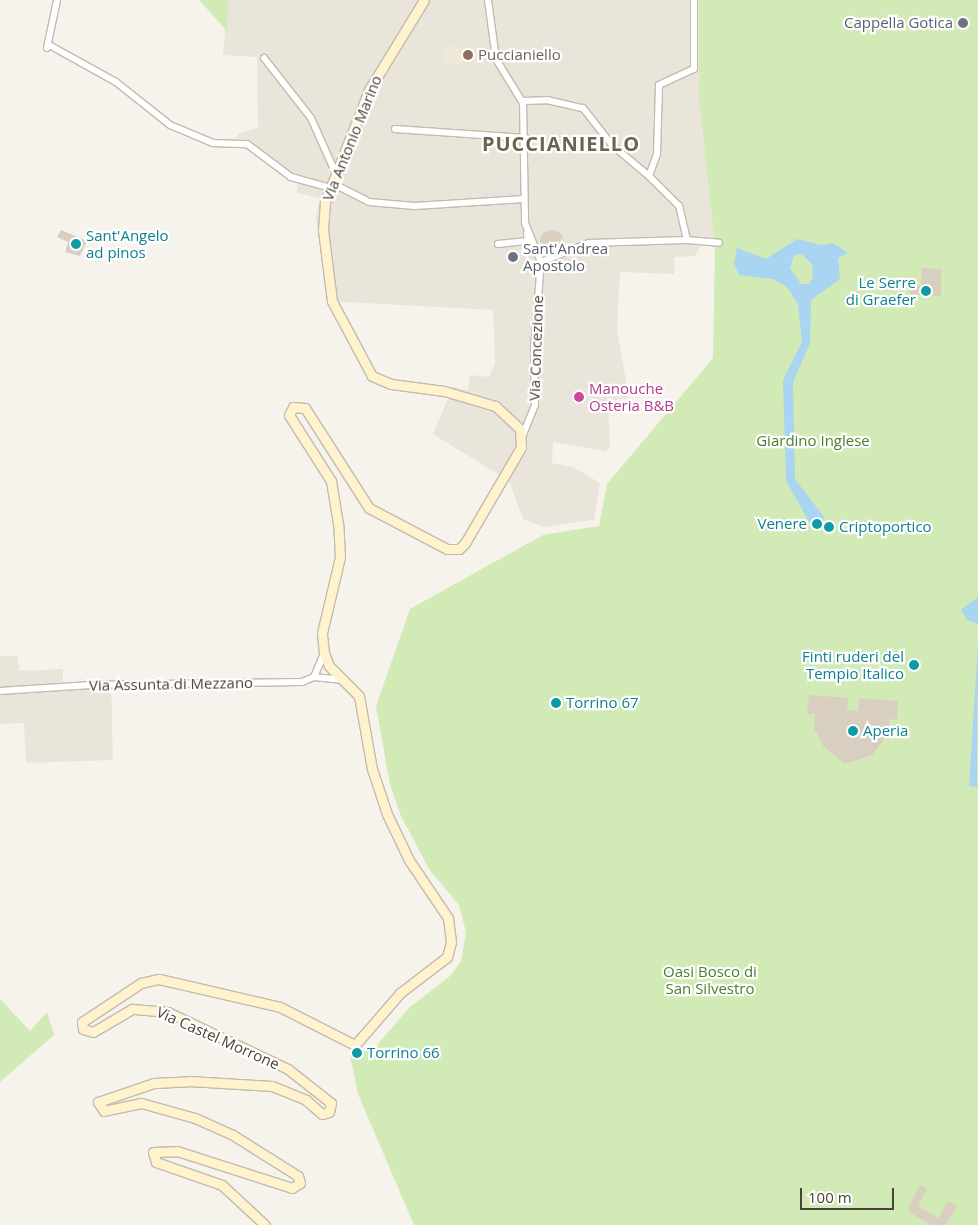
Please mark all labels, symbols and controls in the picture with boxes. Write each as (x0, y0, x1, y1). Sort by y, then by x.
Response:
place label: Cappella Gotica (844, 14, 953, 32)
marker: Cappella Gotica (957, 17, 969, 29)
place label: Puccianiello (478, 46, 561, 64)
marker: Puccianiello (462, 49, 474, 61)
street label: Via Antonio Marino (319, 73, 385, 203)
district label: PUCCIANIELLO (480, 131, 642, 155)
place label: Sant'Angelo ad pinos (86, 226, 168, 261)
marker: Sant'Angelo ad pinos (70, 238, 82, 250)
place label: Sant'Andrea Apostolo (523, 239, 608, 274)
marker: Sant'Andrea Apostolo (507, 251, 519, 263)
place label: Le Serre di Graefer (846, 273, 916, 308)
marker: Le Serre di Graefer (920, 285, 932, 297)
street label: Via Concezione (525, 295, 547, 401)
place label: Manouche Osteria B&B (589, 379, 674, 414)
marker: Manouche Osteria B&B (573, 391, 585, 403)
park label: Giardino Inglese (756, 432, 870, 450)
place label: Venere (757, 515, 807, 533)
marker: Venere (811, 518, 823, 530)
place label: Criptoportico (839, 518, 932, 536)
marker: Criptoportico (823, 521, 835, 533)
place label: Finti ruderi del Tempio Italico (802, 647, 904, 682)
marker: Finti ruderi del Tempio Italico (908, 659, 920, 671)
street label: Via Assunta di Mezzano (89, 674, 253, 694)
place label: Torrino 67 (566, 694, 639, 712)
marker: Torrino 67 (550, 697, 562, 709)
place label: Aperia (863, 722, 908, 740)
marker: Aperia (847, 725, 859, 737)
park label: Oasi Bosco di San Silvestro (663, 962, 757, 997)
street label: Via Castel Morrone (154, 1003, 282, 1073)
place label: Torrino 66 (367, 1044, 440, 1062)
marker: Torrino 66 (351, 1047, 363, 1059)
scale bar (803, 1178, 897, 1210)
text: 100 m (808, 1187, 852, 1207)

